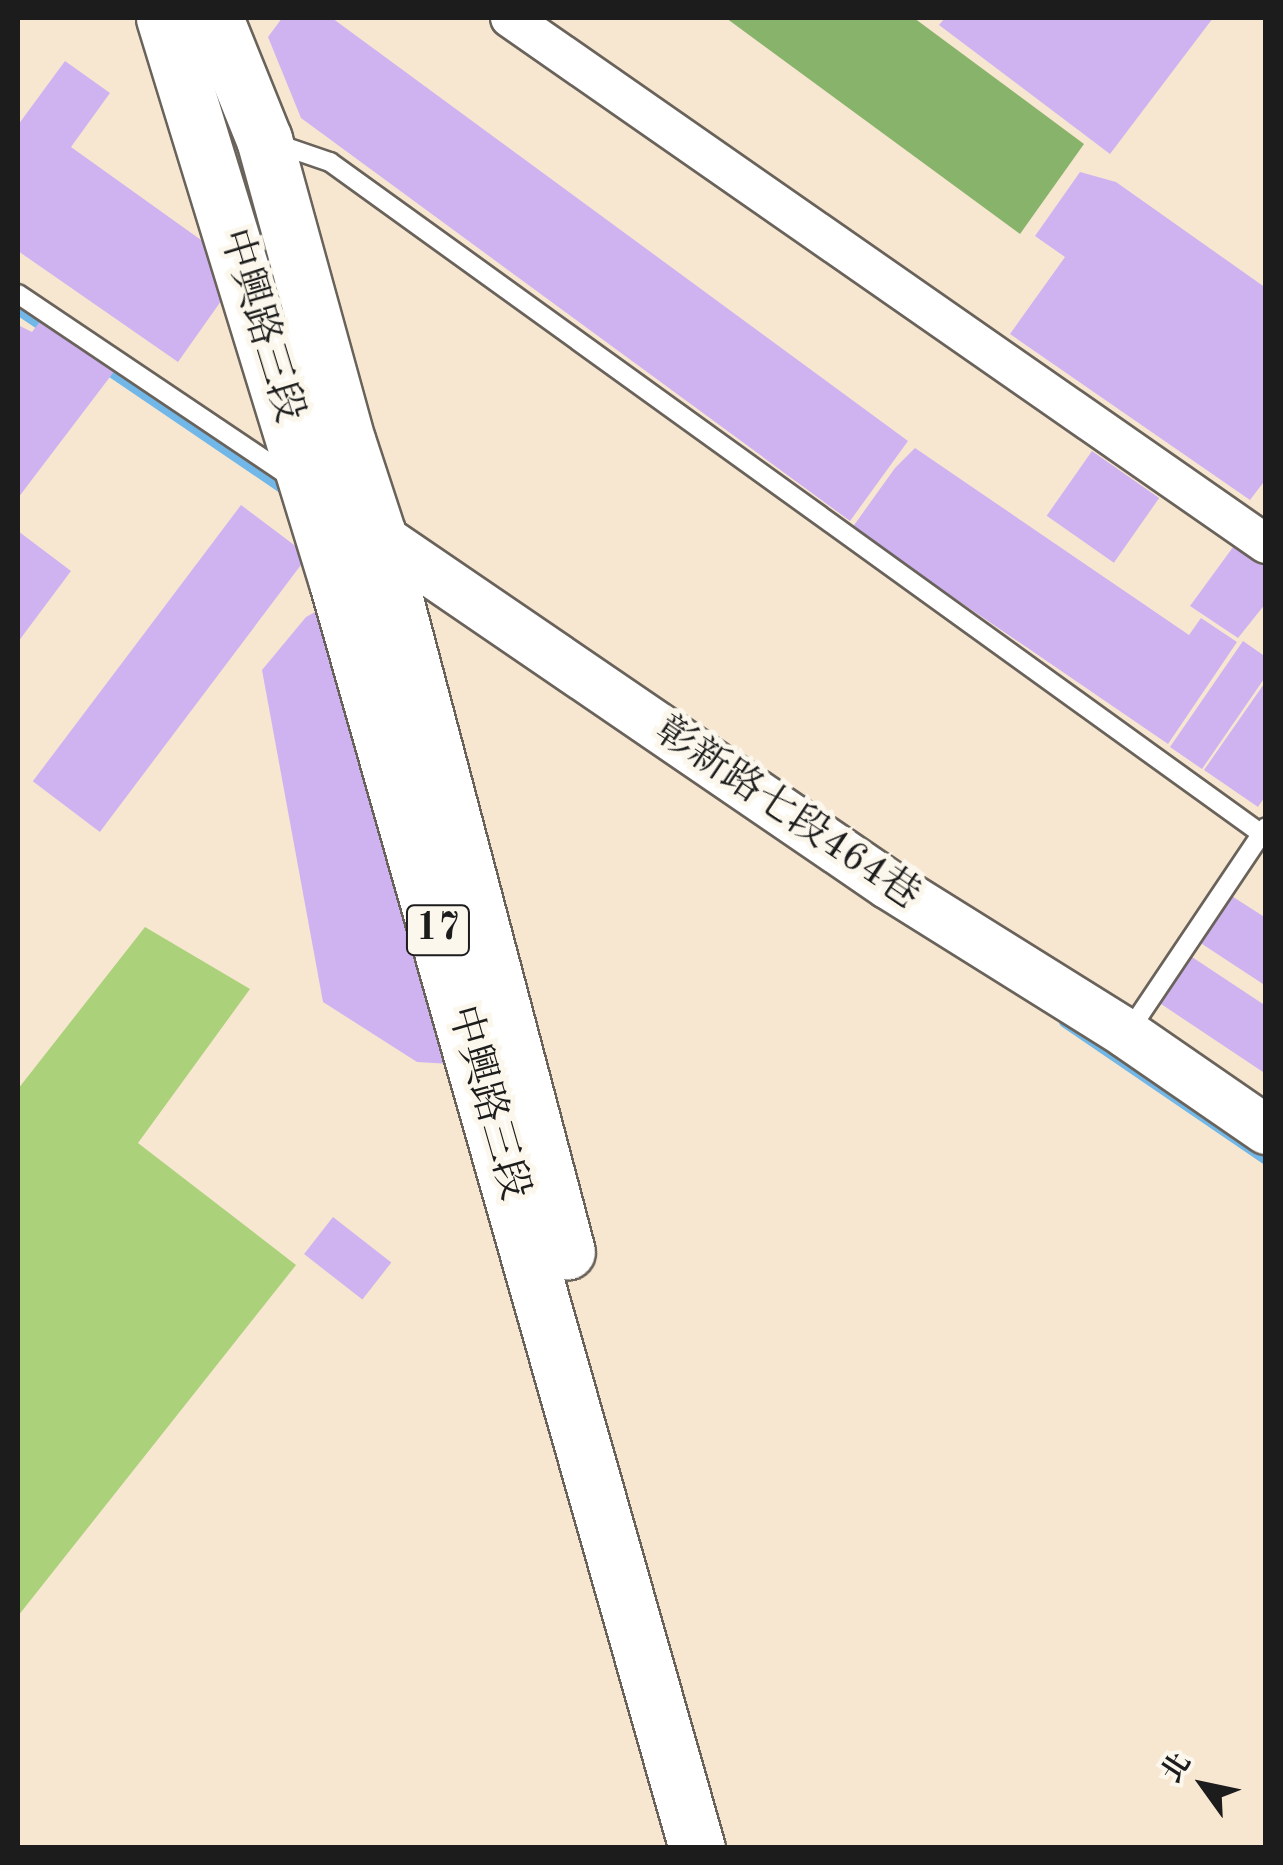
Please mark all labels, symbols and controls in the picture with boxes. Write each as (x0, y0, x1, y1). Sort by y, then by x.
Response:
street label: 中興路三段 (208, 223, 312, 429)
street label: 彰新路七段464巷 (645, 708, 929, 920)
road number: 17 (406, 897, 470, 963)
street label: 中興路三段 (436, 1000, 538, 1206)
north arrow (1153, 1735, 1253, 1835)
text: 北 (1158, 1749, 1197, 1788)

